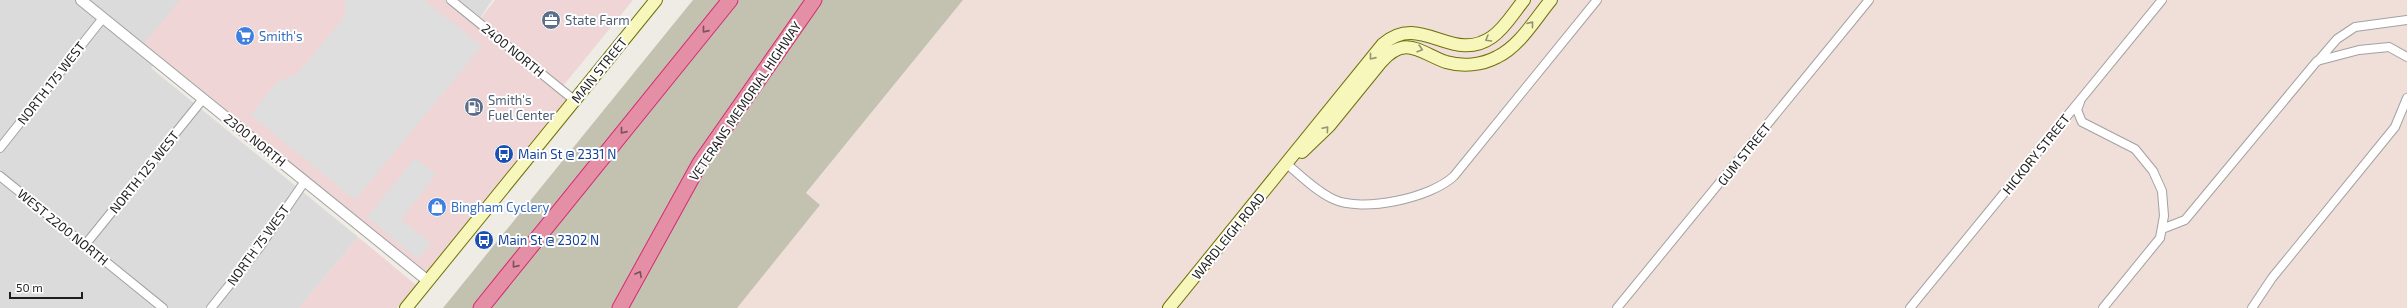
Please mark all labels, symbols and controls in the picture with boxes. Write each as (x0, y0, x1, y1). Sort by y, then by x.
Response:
office icon: State Farm (540, 9, 562, 31)
place label: State Farm (565, 12, 630, 28)
street label: VETERANS MEMORIAL HIGHWAY (686, 18, 805, 184)
street label: 2400 NORTH (478, 20, 548, 80)
one-way arrow (1527, 21, 1534, 29)
supermarket icon: Smith's (234, 25, 256, 47)
one-way arrow (703, 26, 710, 33)
place label: Smith's (259, 28, 303, 44)
street label: MAIN STREET (568, 34, 631, 106)
one-way arrow (1485, 34, 1492, 41)
street label: NORTH 175 WEST (14, 38, 89, 128)
one-way arrow (1416, 45, 1423, 53)
one-way arrow (1370, 53, 1377, 60)
place label: Smith's Fuel Center (488, 92, 555, 123)
fuel station icon: Smith's Fuel Center (463, 96, 485, 118)
street label: 2300 NORTH (221, 110, 289, 170)
street label: HICKORY STREET (1999, 110, 2073, 197)
street label: GUM STREET (1714, 119, 1774, 189)
one-way arrow (1321, 126, 1328, 133)
street label: NORTH 125 WEST (106, 127, 182, 216)
one-way arrow (621, 127, 628, 134)
bus stop icon: Main St @ 2331 N (493, 143, 515, 165)
place label: Main St @ 2331 N (518, 146, 617, 162)
street label: WEST 2200 NORTH (14, 185, 112, 269)
street label: WARDLEIGH ROAD (1188, 189, 1268, 283)
shop icon: Bingham Cyclery (426, 196, 448, 218)
place label: Bingham Cyclery (451, 199, 550, 215)
street label: NORTH 75 WEST (223, 201, 293, 288)
bus stop icon: Main St @ 2302 N (473, 229, 495, 251)
place label: Main St @ 2302 N (498, 232, 599, 248)
one-way arrow (513, 261, 520, 268)
one-way arrow (635, 271, 642, 278)
scale bar (10, 274, 82, 300)
text: 50 m (16, 280, 43, 294)

